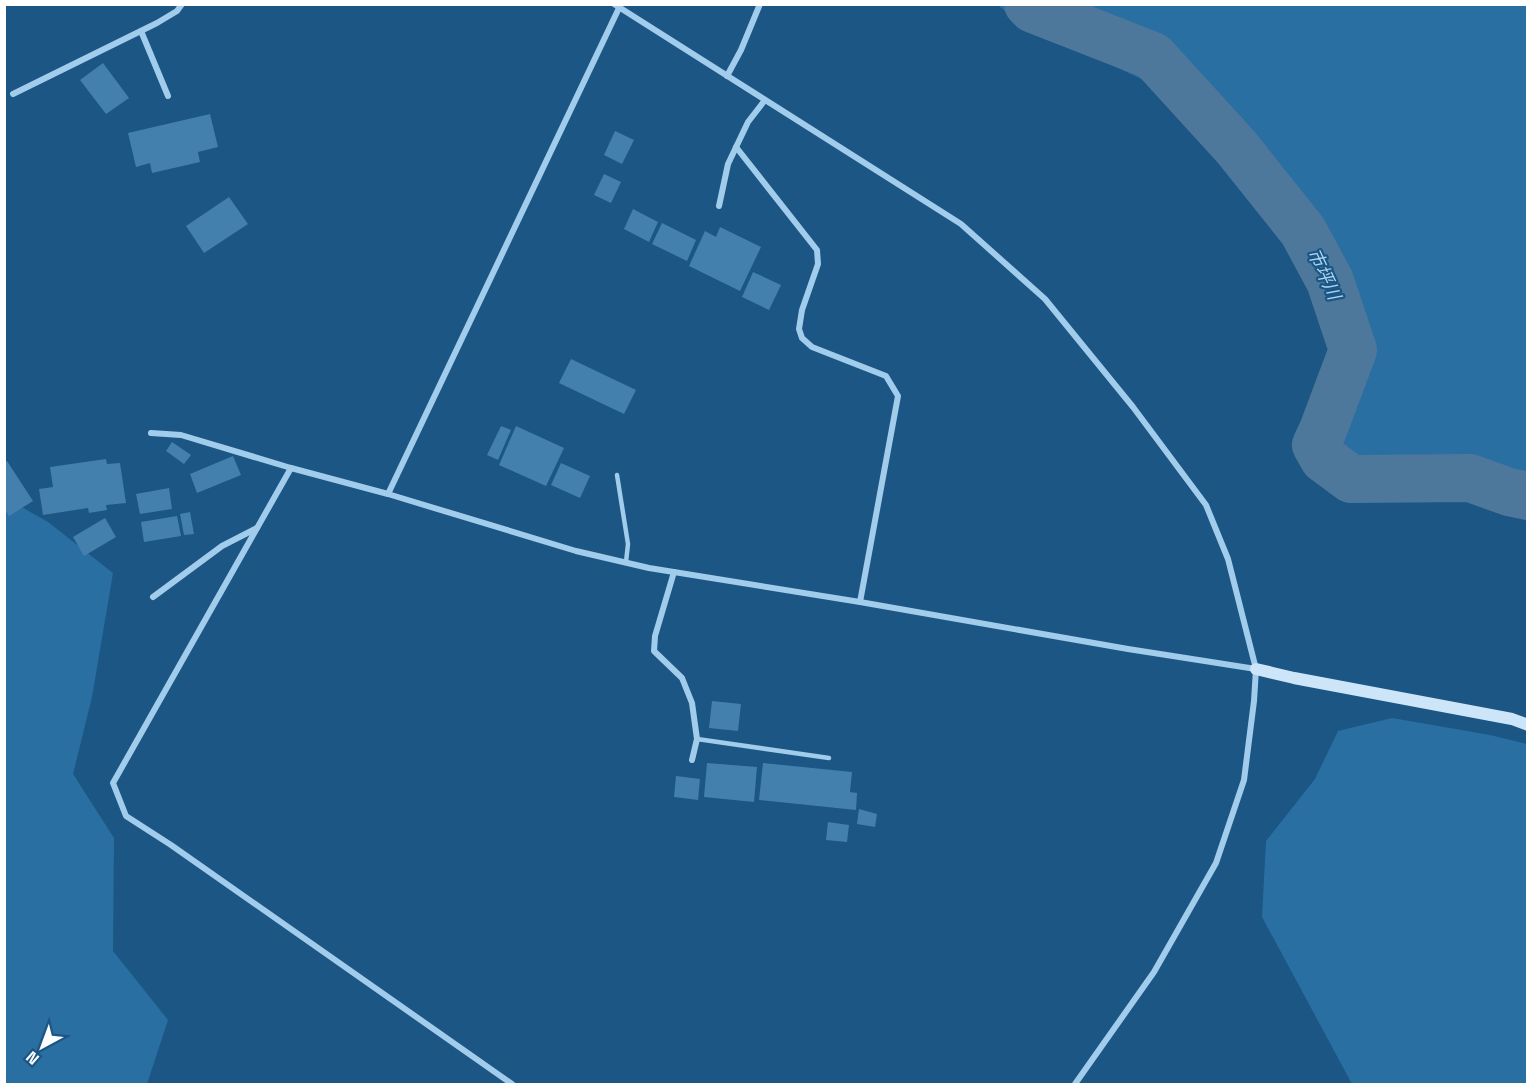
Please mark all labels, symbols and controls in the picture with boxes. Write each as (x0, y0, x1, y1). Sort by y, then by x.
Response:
water label: 市坪川 (1303, 244, 1347, 305)
north arrow (12, 1017, 72, 1077)
text: N (22, 1046, 43, 1069)

